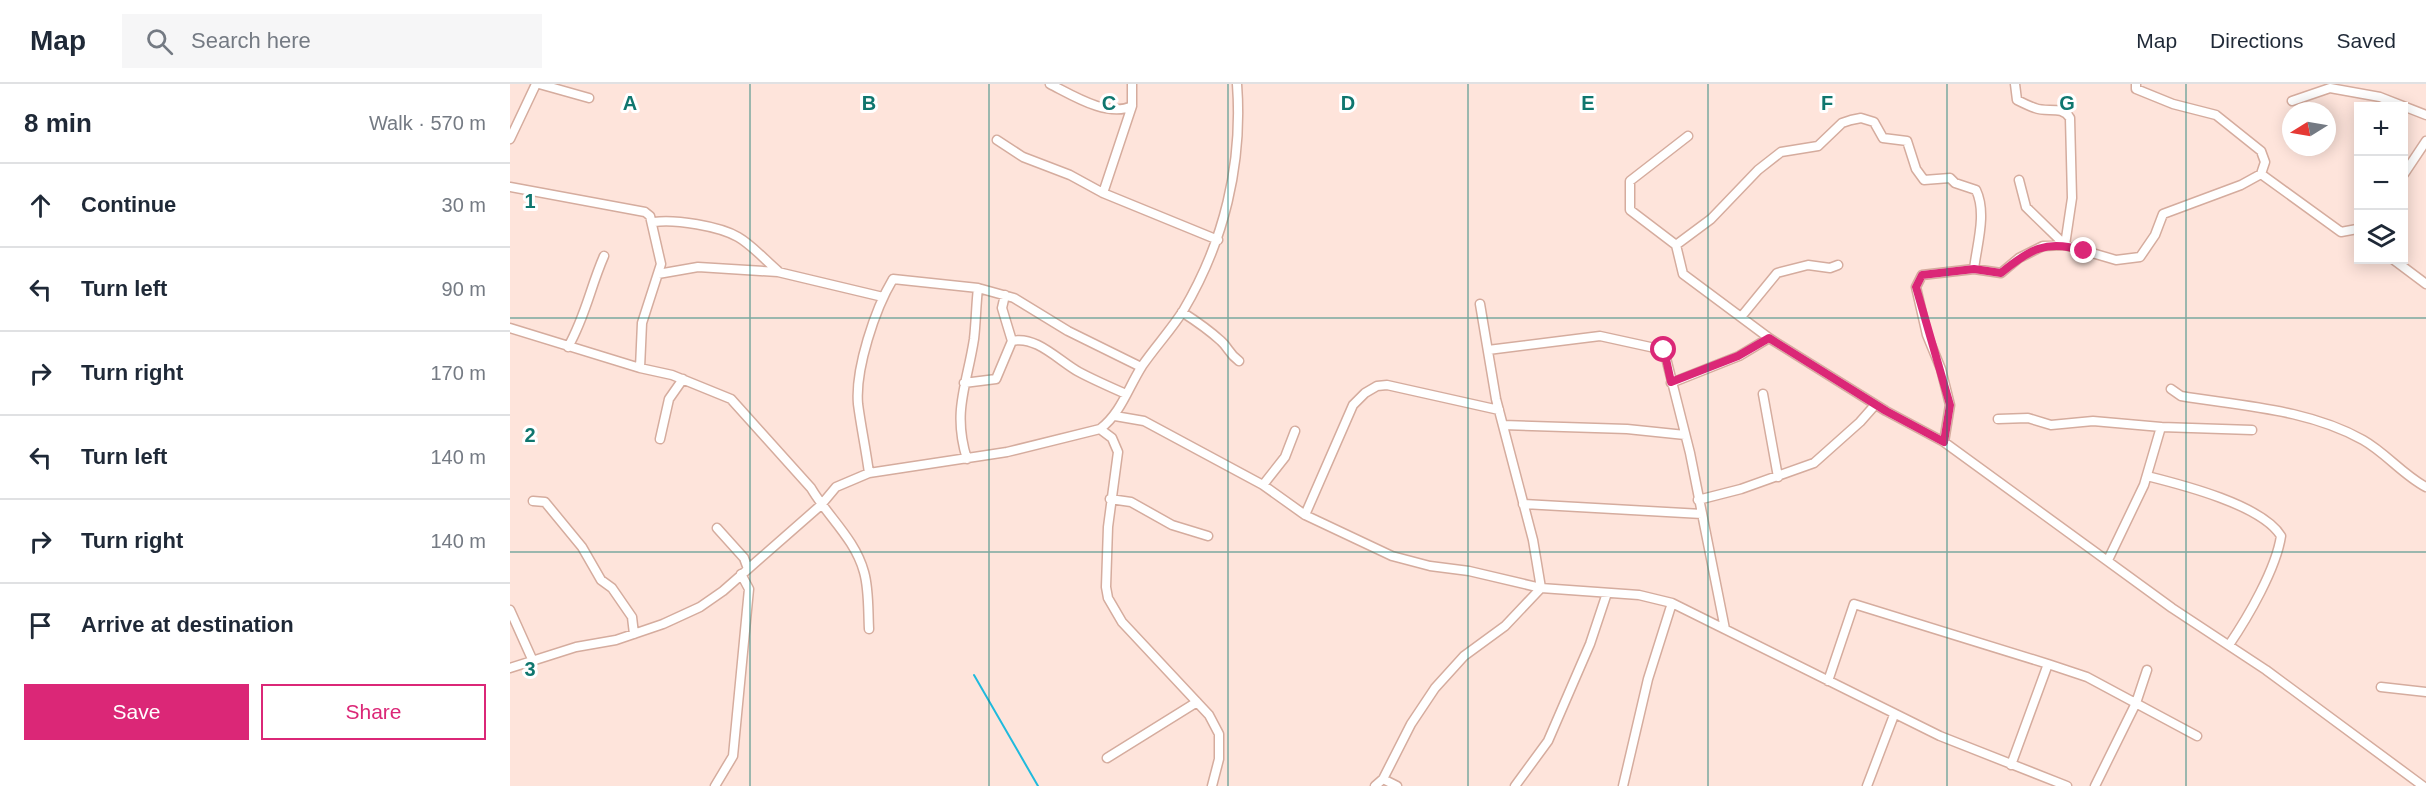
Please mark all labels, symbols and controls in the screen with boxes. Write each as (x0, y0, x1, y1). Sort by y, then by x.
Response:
search box (122, 14, 542, 68)
text: Map (30, 25, 86, 56)
icon: search (143, 25, 176, 58)
text: Search here (191, 28, 311, 53)
text: Map (2136, 29, 2177, 52)
text: Directions (2210, 29, 2303, 52)
text: Saved (2336, 29, 2396, 52)
text: A (623, 92, 637, 114)
text: B (862, 92, 876, 114)
text: C (1102, 92, 1116, 114)
text: D (1341, 92, 1355, 114)
text: E (1581, 92, 1595, 114)
text: F (1821, 92, 1833, 114)
text: G (2059, 92, 2075, 114)
north arrow (2282, 102, 2336, 156)
map controls (2354, 102, 2408, 264)
button: + (2354, 102, 2408, 156)
text: 8 min (24, 108, 92, 138)
text: Walk · 570 m (369, 112, 486, 134)
button: − (2354, 156, 2408, 210)
icon: ahead (24, 189, 57, 222)
text: 1 (524, 190, 536, 212)
text: Continue (81, 192, 176, 217)
text: 30 m (442, 194, 486, 216)
button: layers (2354, 210, 2408, 264)
route end (2070, 237, 2096, 263)
icon: left (24, 273, 57, 306)
text: Turn left (81, 276, 167, 301)
text: 90 m (442, 278, 486, 300)
route start (1650, 336, 1676, 362)
icon: right (24, 357, 57, 390)
text: Turn right (81, 360, 183, 385)
text: 170 m (430, 362, 486, 384)
text: 2 (524, 424, 536, 446)
icon: left (24, 441, 57, 474)
text: Turn left (81, 444, 167, 469)
text: 140 m (430, 446, 486, 468)
icon: right (24, 525, 57, 558)
text: Turn right (81, 528, 183, 553)
text: 140 m (430, 530, 486, 552)
icon: arrive (24, 609, 57, 642)
text: Arrive at destination (81, 612, 294, 637)
text: 3 (524, 658, 536, 680)
button: Save (24, 684, 249, 740)
button: Share (261, 684, 486, 740)

